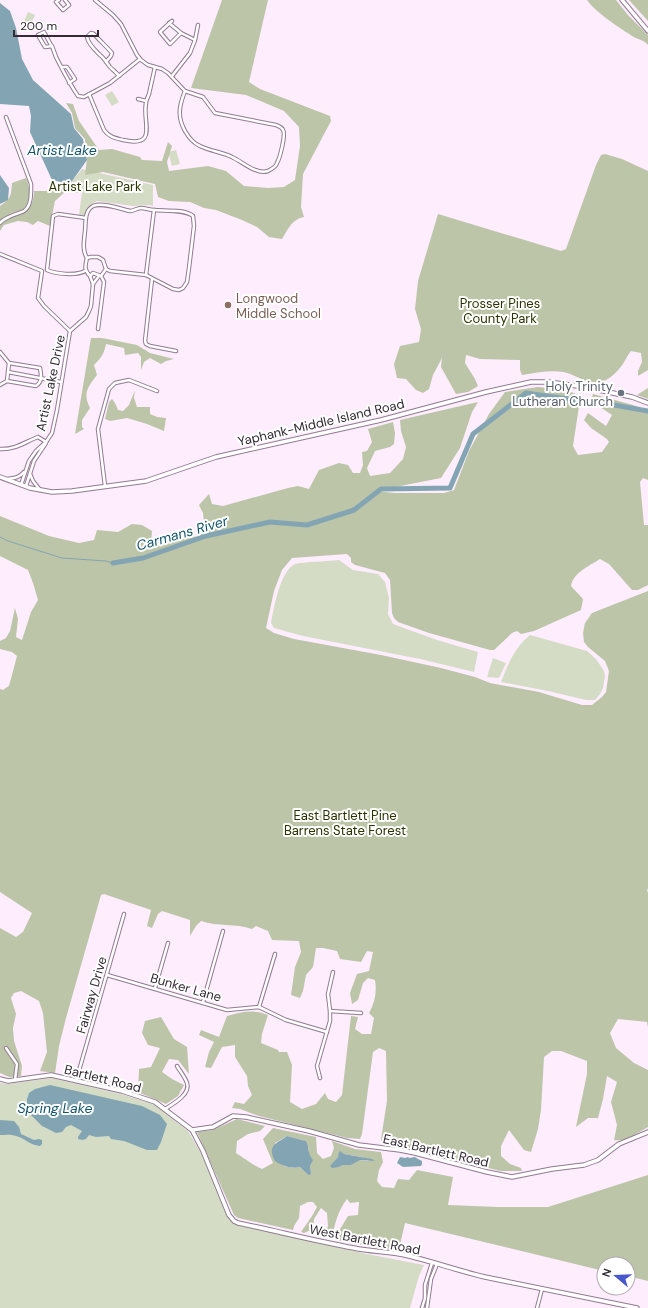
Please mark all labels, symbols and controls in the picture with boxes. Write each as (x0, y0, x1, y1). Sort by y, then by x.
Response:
scale bar (14, 12, 98, 38)
text: 200 m (20, 18, 57, 34)
water label: Artist Lake (26, 141, 97, 159)
park label: Artist Lake Park (49, 178, 142, 195)
place label: Longwood Middle School (236, 290, 321, 322)
park label: Prosser Pines County Park (460, 295, 540, 327)
marker: Longwood Middle School (223, 300, 233, 310)
street label: Artist Lake Drive (32, 333, 69, 433)
place label: Holy Trinity Lutheran Church (512, 378, 613, 410)
marker: Holy Trinity Lutheran Church (616, 388, 626, 398)
street label: Yaphank-Middle Island Road (236, 395, 406, 450)
water label: Carmans River (134, 511, 231, 555)
park label: East Bartlett Pine Barrens State Forest (284, 807, 406, 839)
street label: Fairway Drive (72, 955, 111, 1036)
street label: Bunker Lane (148, 969, 223, 1006)
street label: Bartlett Road (63, 1061, 143, 1096)
water label: Spring Lake (17, 1099, 93, 1117)
street label: East Bartlett Road (381, 1130, 490, 1171)
street label: West Bartlett Road (308, 1220, 422, 1259)
north arrow (596, 1256, 636, 1296)
text: N (599, 1267, 614, 1279)

